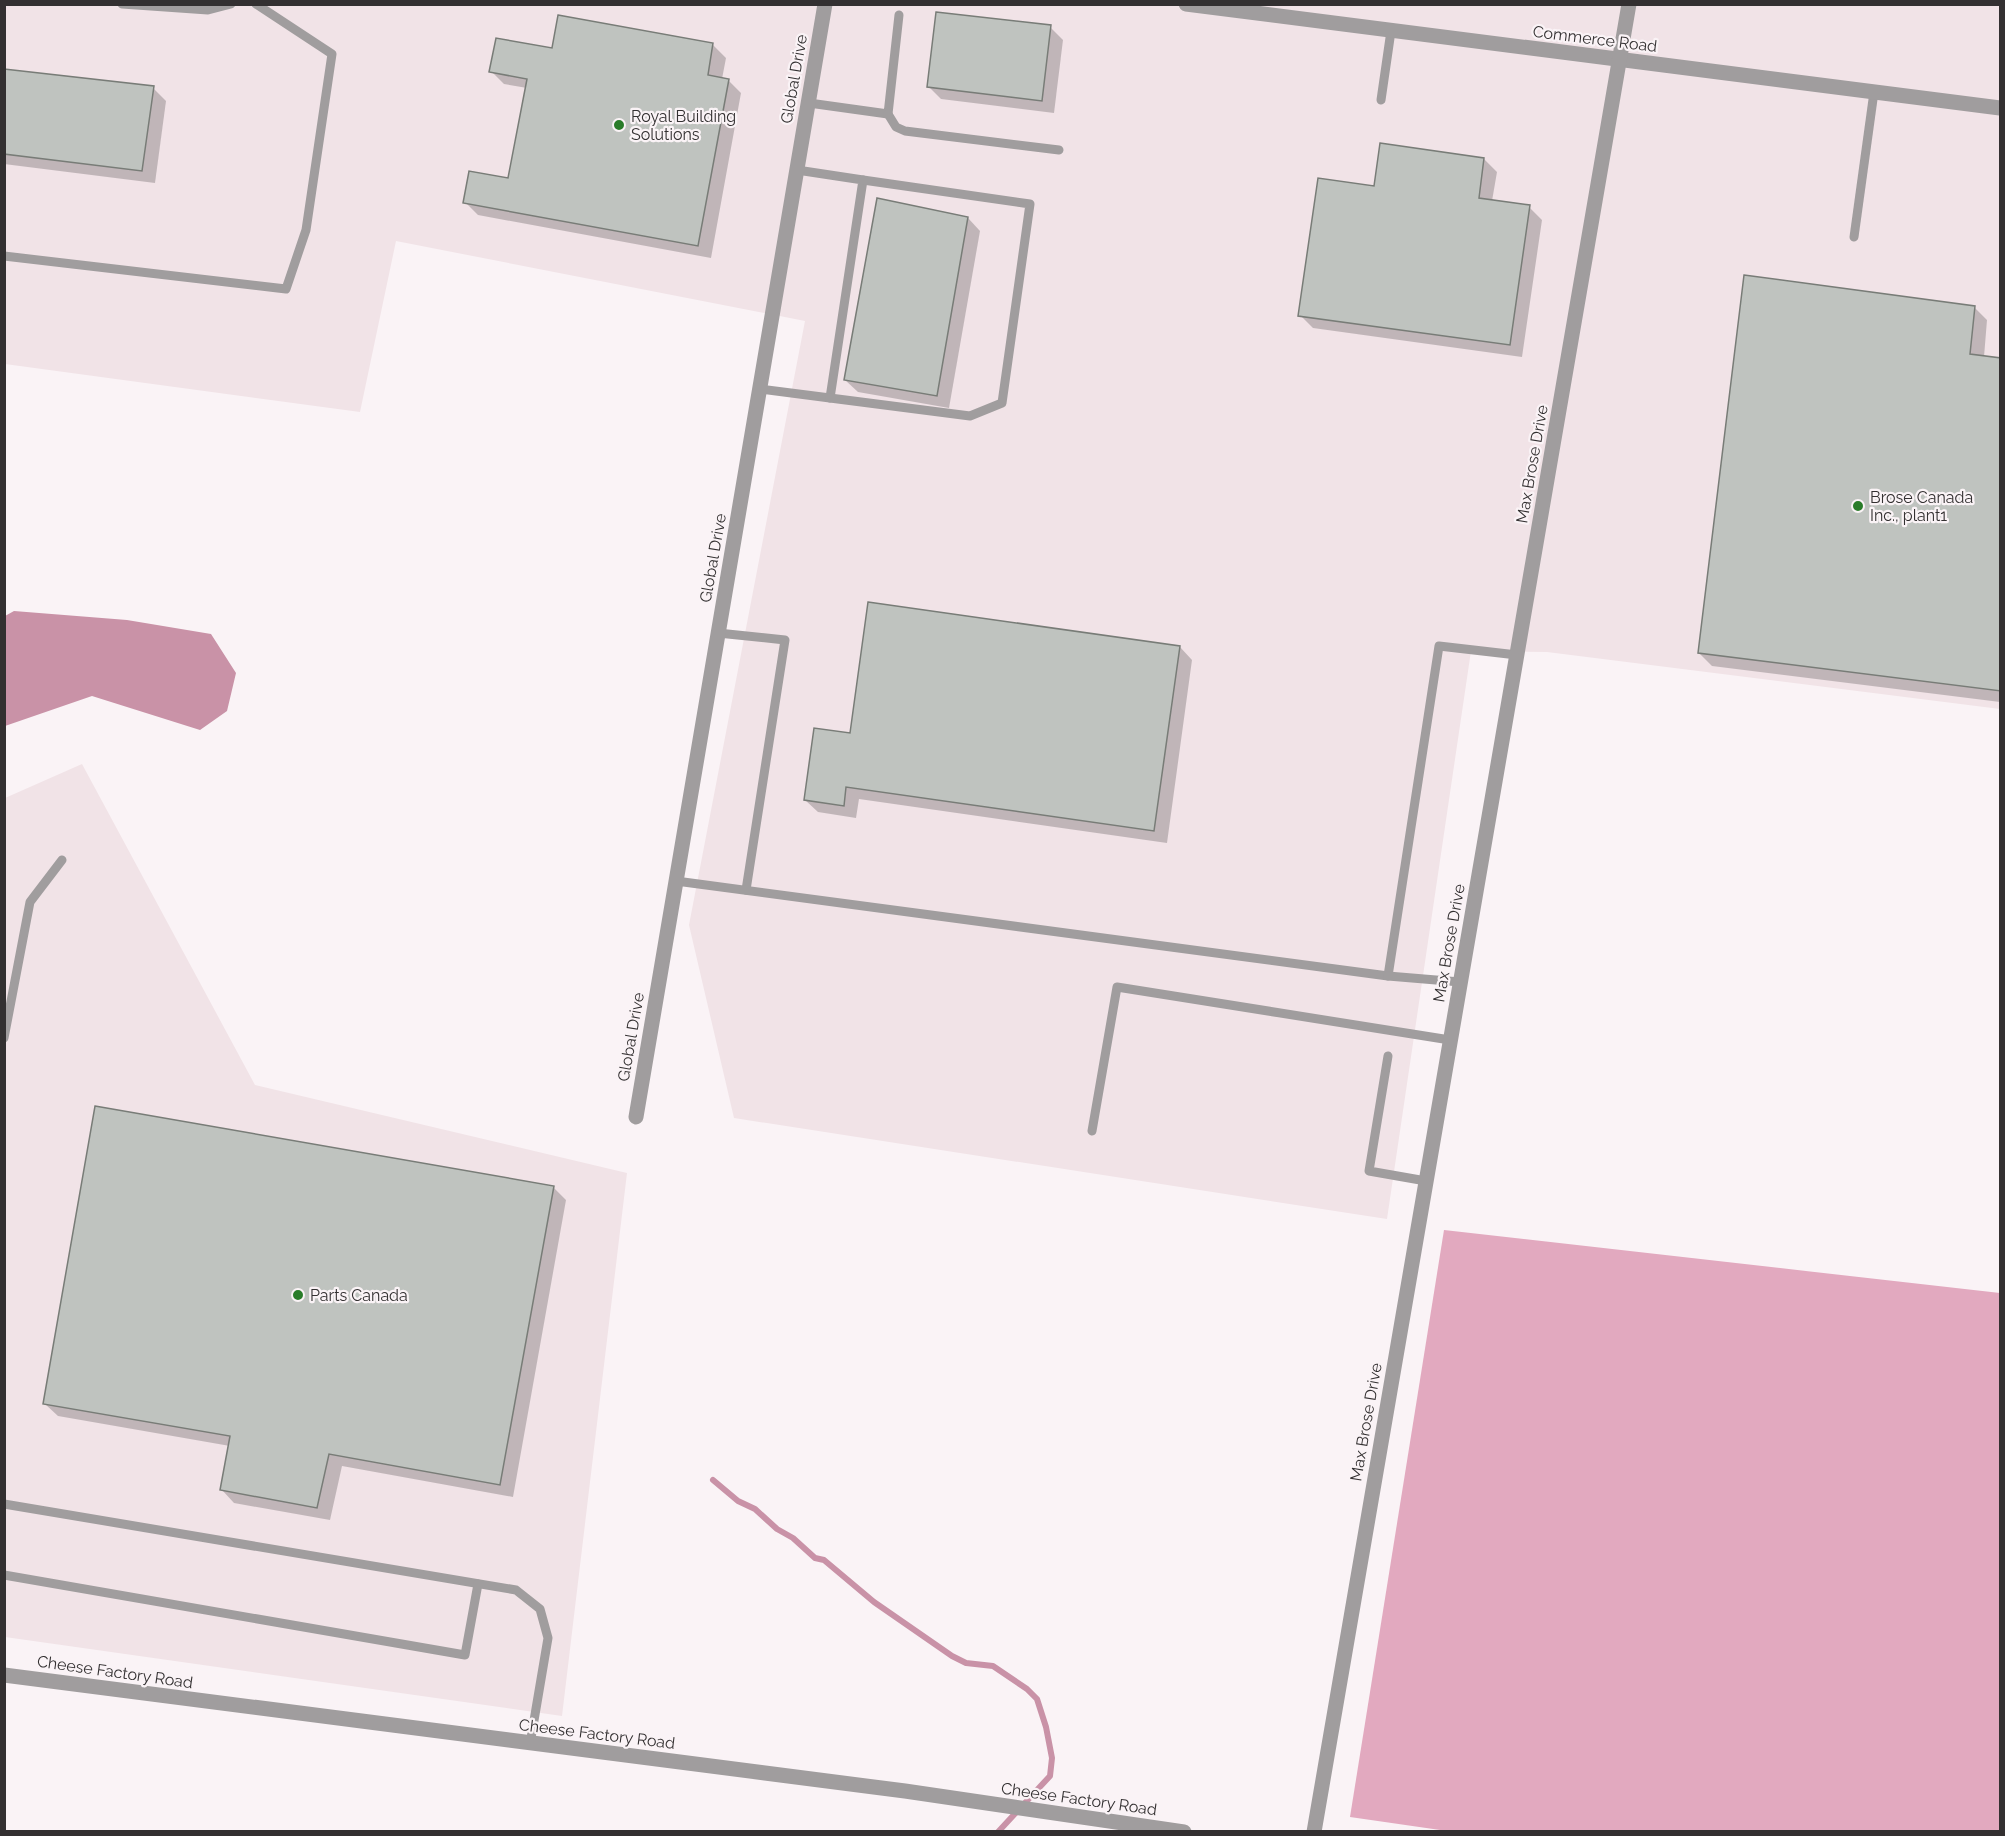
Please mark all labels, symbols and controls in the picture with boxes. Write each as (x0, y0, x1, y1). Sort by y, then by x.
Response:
street label: Commerce Road (1532, 22, 1658, 56)
street label: Global Drive (777, 33, 811, 125)
place label: Royal Building Solutions (631, 107, 736, 144)
marker: Royal Building Solutions (612, 118, 626, 132)
street label: Max Brose Drive (1512, 403, 1552, 525)
place label: Brose Canada Inc., plant1 (1870, 488, 1973, 525)
marker: Brose Canada Inc., plant1 (1851, 499, 1865, 513)
street label: Global Drive (696, 512, 730, 604)
street label: Max Brose Drive (1429, 882, 1469, 1004)
street label: Global Drive (614, 991, 648, 1083)
place label: Parts Canada (310, 1286, 408, 1305)
marker: Parts Canada (291, 1288, 305, 1302)
street label: Max Brose Drive (1346, 1361, 1386, 1483)
street label: Cheese Factory Road (36, 1652, 194, 1692)
street label: Cheese Factory Road (518, 1715, 676, 1753)
street label: Cheese Factory Road (1000, 1779, 1158, 1819)

